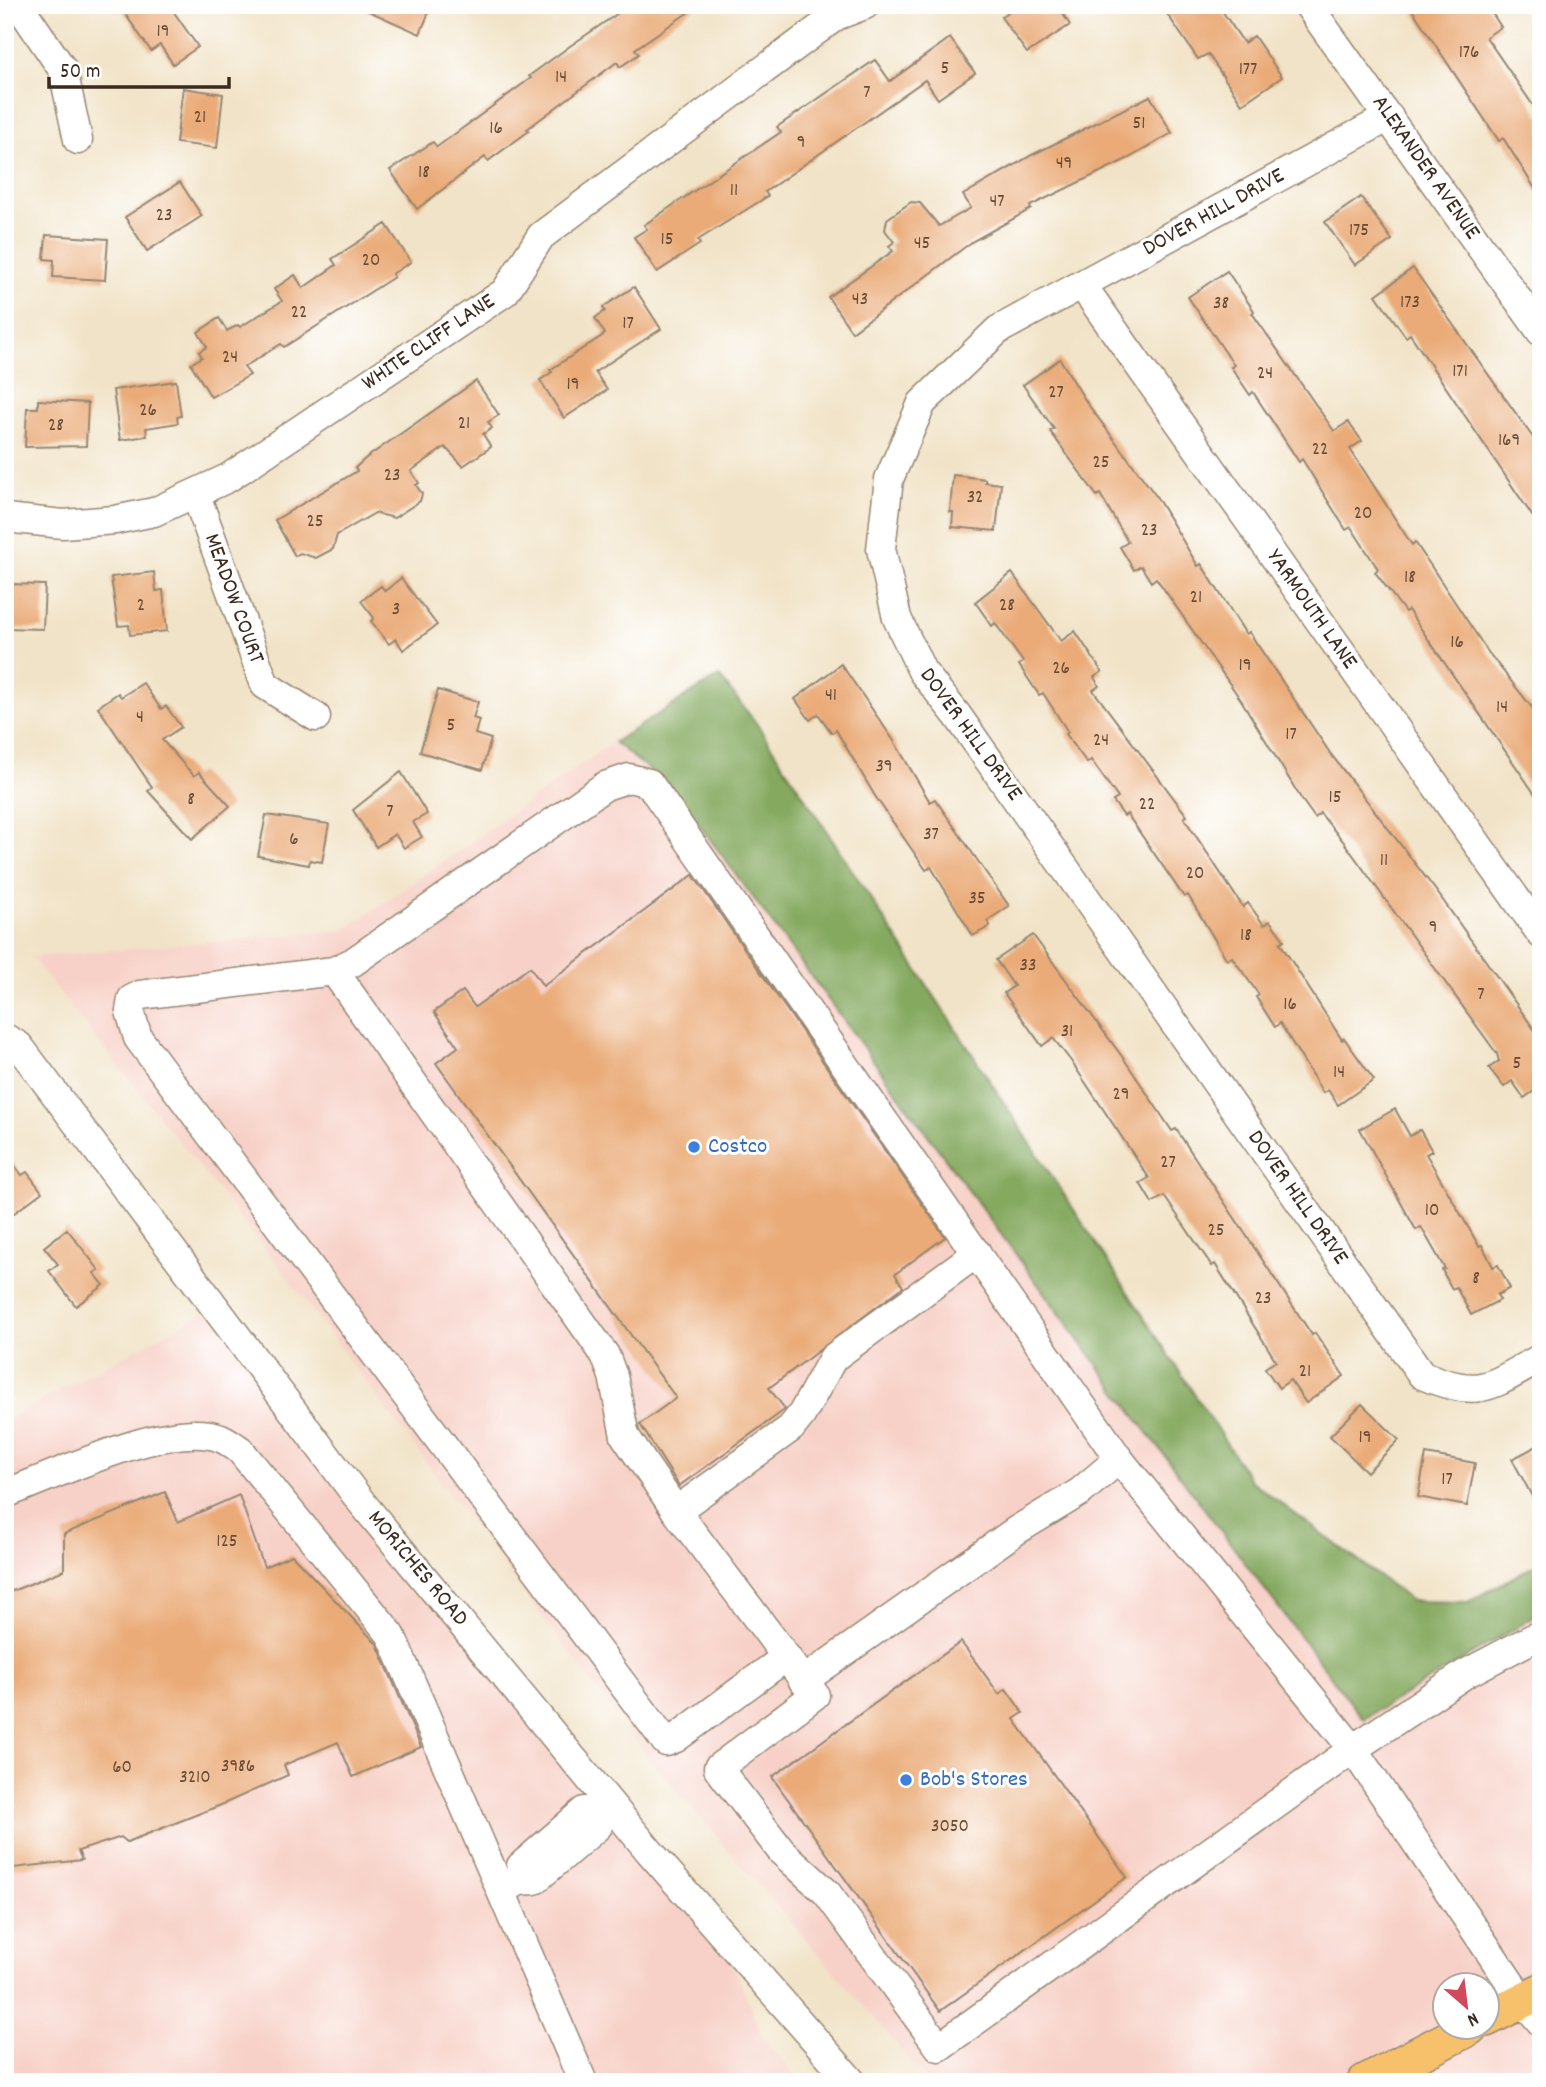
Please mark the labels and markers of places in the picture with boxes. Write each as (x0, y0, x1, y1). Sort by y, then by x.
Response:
place label: Costco (708, 1131, 767, 1164)
marker: Costco (686, 1139, 702, 1155)
place label: Bob's Stores (920, 1764, 1028, 1797)
marker: Bob's Stores (898, 1772, 914, 1788)

